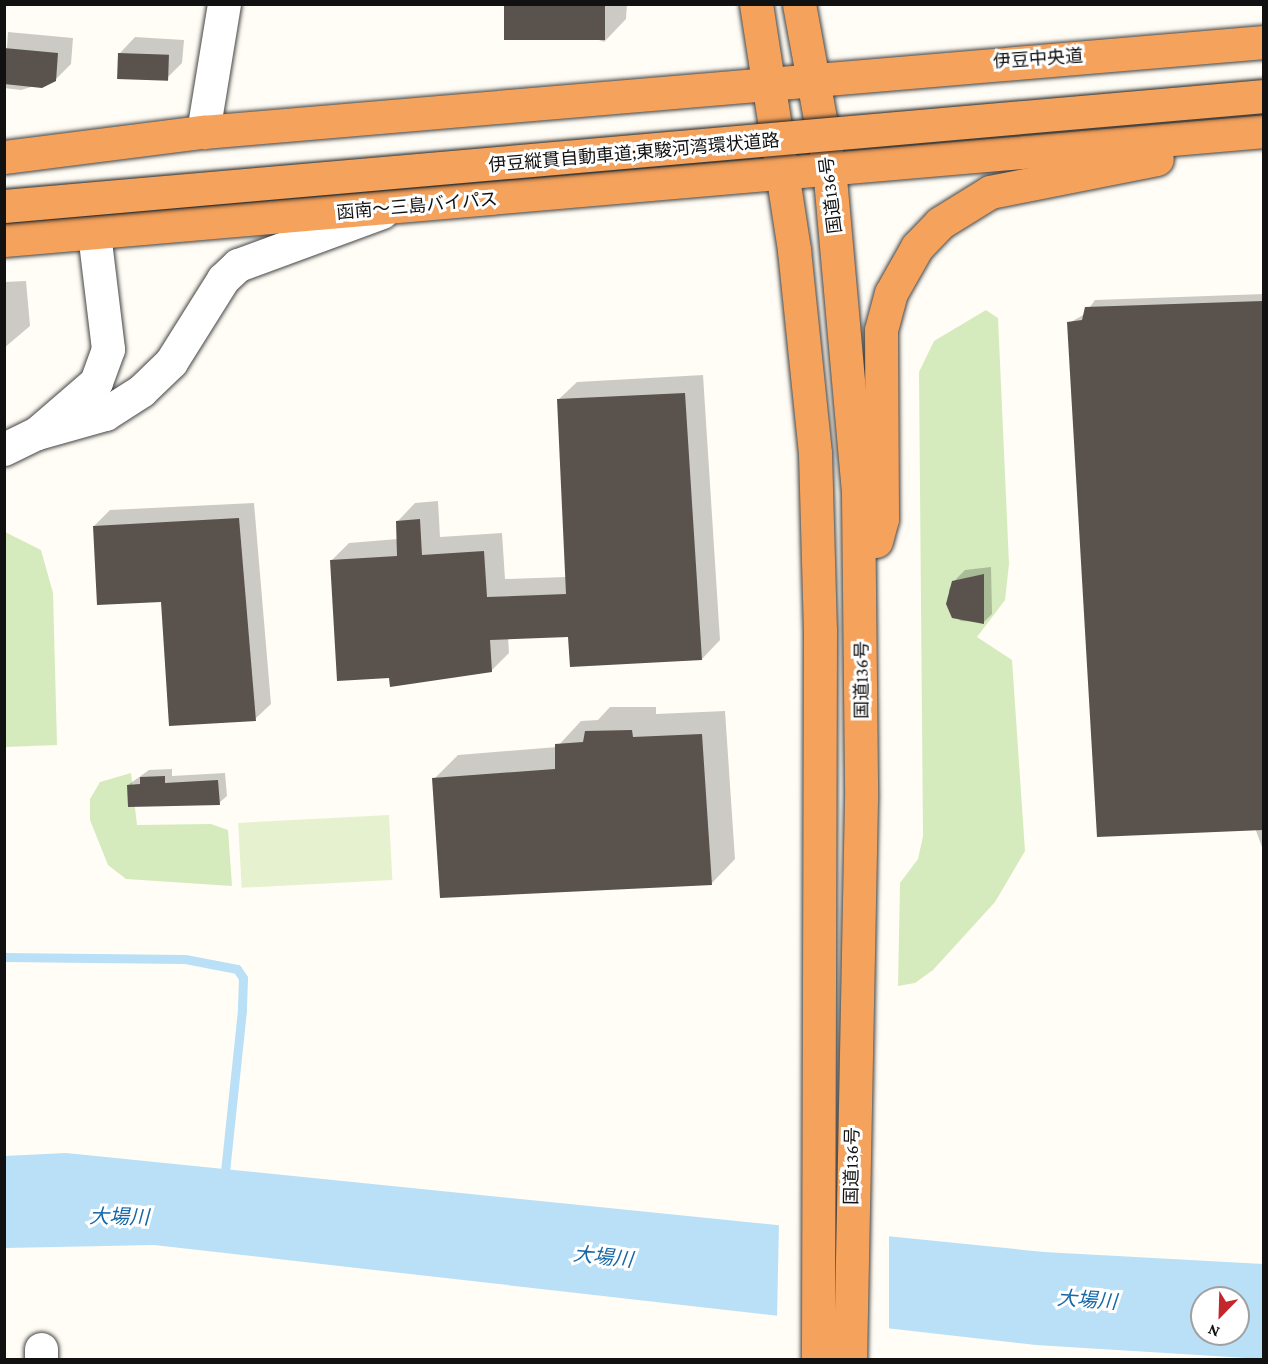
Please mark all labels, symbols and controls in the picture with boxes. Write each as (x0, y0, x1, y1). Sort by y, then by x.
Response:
street label: 伊豆中央道 (992, 45, 1084, 73)
street label: 伊豆縦貫自動車道;東駿河湾環状道路 (488, 130, 780, 176)
street label: 国道136号 (816, 155, 846, 235)
street label: 函南～三島バイパス (335, 188, 499, 224)
street label: 国道136号 (851, 641, 873, 719)
street label: 国道136号 (841, 1127, 863, 1205)
water label: 大場川 (89, 1204, 149, 1230)
water label: 大場川 (572, 1242, 634, 1272)
water label: 大場川 (1056, 1286, 1118, 1314)
north arrow (1190, 1286, 1250, 1346)
text: N (1205, 1321, 1222, 1341)

